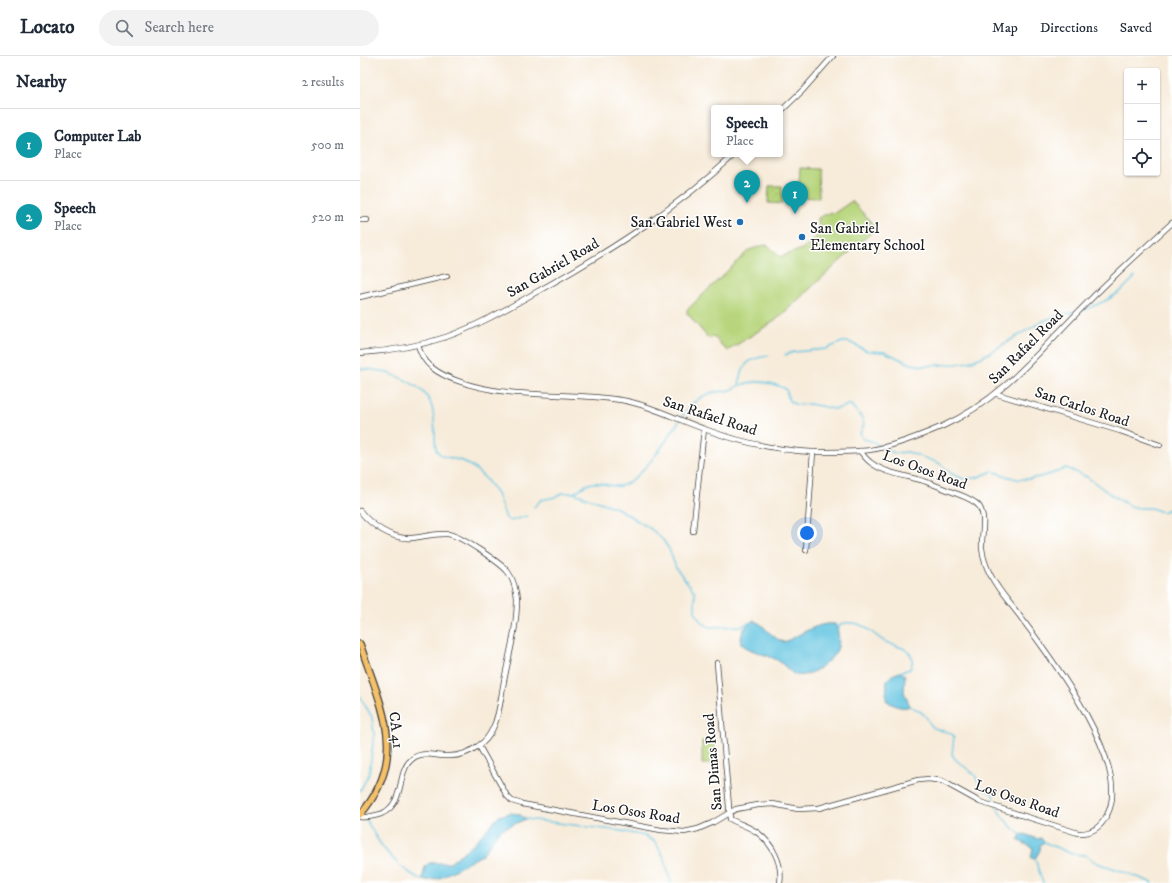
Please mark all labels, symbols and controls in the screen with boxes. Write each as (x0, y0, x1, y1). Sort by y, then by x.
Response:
search box (99, 10, 379, 46)
text: Locato (20, 16, 75, 39)
icon: search (113, 17, 135, 39)
text: Search here (145, 18, 214, 37)
text: Map (992, 19, 1018, 37)
text: Directions (1040, 19, 1098, 37)
text: Saved (1120, 19, 1152, 37)
map controls (1124, 68, 1160, 176)
button: + (1124, 68, 1160, 104)
text: Nearby (16, 71, 66, 93)
text: 2 results (302, 74, 344, 90)
button: − (1124, 104, 1160, 140)
popup (711, 105, 783, 157)
text: Speech (726, 114, 768, 133)
text: Computer Lab (54, 127, 141, 146)
text: Place (726, 133, 754, 149)
text: 1 (27, 137, 31, 153)
text: 500 m (311, 137, 344, 153)
button: locate (1124, 140, 1160, 176)
text: Place (54, 146, 82, 162)
pin: 2 (734, 170, 760, 203)
pin: 1 (782, 181, 808, 214)
text: Speech (54, 199, 96, 218)
text: 2 (26, 209, 32, 225)
text: 520 m (312, 209, 344, 225)
place label: San Gabriel West (630, 213, 732, 232)
marker: San Gabriel West (735, 217, 745, 227)
text: Place (54, 218, 82, 234)
place label: San Gabriel Elementary School (810, 219, 925, 255)
marker: San Gabriel Elementary School (797, 232, 807, 242)
street label: San Gabriel Road (503, 234, 603, 302)
street label: San Rafael Road (985, 305, 1068, 388)
street label: San Carlos Road (1032, 383, 1132, 431)
street label: San Rafael Road (661, 392, 760, 440)
street label: Los Osos Road (880, 446, 970, 494)
your location (797, 523, 817, 543)
street label: CA 41 (384, 711, 408, 749)
street label: San Dimas Road (699, 712, 727, 811)
street label: Los Osos Road (972, 776, 1062, 823)
street label: Los Osos Road (591, 796, 682, 828)

